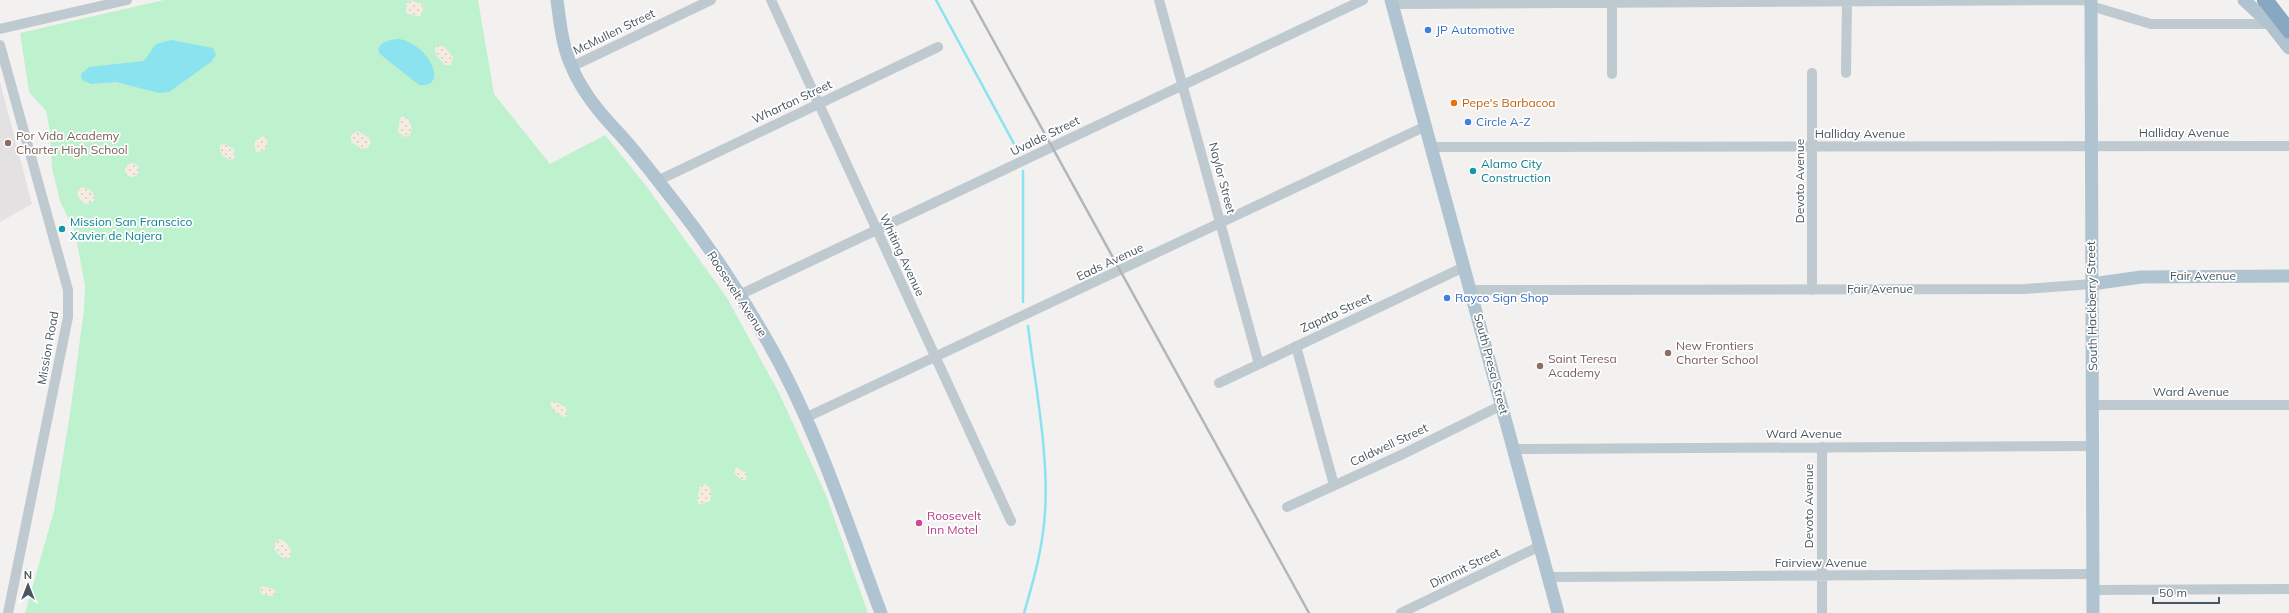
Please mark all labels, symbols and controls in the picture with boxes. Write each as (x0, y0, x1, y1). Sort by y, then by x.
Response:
street label: McMullen Street (570, 5, 657, 58)
place label: JP Automotive (1436, 22, 1515, 37)
marker: JP Automotive (1423, 25, 1433, 35)
street label: Wharton Street (749, 76, 834, 127)
place label: Pepe's Barbacoa (1462, 95, 1556, 110)
marker: Pepe's Barbacoa (1449, 98, 1459, 108)
street label: Uvalde Street (1008, 112, 1082, 159)
place label: Circle A-Z (1476, 114, 1531, 129)
marker: Circle A-Z (1463, 117, 1473, 127)
street label: Halliday Avenue (2139, 125, 2229, 140)
street label: Halliday Avenue (1815, 126, 1905, 141)
place label: Por Vida Academy Charter High School (16, 128, 128, 157)
marker: Por Vida Academy Charter High School (3, 138, 13, 148)
street label: Devoto Avenue (1792, 139, 1807, 223)
street label: Naylor Street (1206, 141, 1239, 215)
place label: Alamo City Construction (1481, 156, 1551, 185)
marker: Alamo City Construction (1468, 166, 1478, 176)
street label: Whiting Avenue (877, 211, 928, 299)
place label: Mission San Franscico Xavier de Najera (70, 214, 192, 243)
marker: Mission San Franscico Xavier de Najera (57, 224, 67, 234)
street label: Eads Avenue (1074, 239, 1146, 284)
street label: South Hackberry Street (2083, 241, 2100, 371)
street label: Roosevelt Avenue (704, 248, 771, 339)
street label: Fair Avenue (2170, 268, 2236, 283)
street label: Fair Avenue (1847, 281, 1913, 296)
street label: Zapata Street (1298, 290, 1374, 335)
place label: Rayco Sign Shop (1455, 290, 1549, 305)
marker: Rayco Sign Shop (1442, 293, 1452, 303)
street label: Mission Road (34, 310, 61, 386)
street label: South Presa Street (1471, 312, 1512, 416)
place label: New Frontiers Charter School (1676, 338, 1758, 367)
marker: New Frontiers Charter School (1663, 348, 1673, 358)
place label: Saint Teresa Academy (1548, 351, 1617, 380)
marker: Saint Teresa Academy (1535, 361, 1545, 371)
street label: Ward Avenue (2153, 384, 2229, 399)
street label: Caldwell Street (1347, 420, 1430, 469)
street label: Ward Avenue (1766, 426, 1842, 441)
street label: Devoto Avenue (1801, 464, 1816, 548)
place label: Roosevelt Inn Motel (927, 508, 981, 537)
marker: Roosevelt Inn Motel (914, 518, 924, 528)
street label: Dimmit Street (1427, 544, 1502, 591)
street label: Fairview Avenue (1775, 555, 1867, 570)
north arrow (8, 565, 48, 605)
text: N (24, 568, 32, 582)
scale bar (2153, 579, 2219, 605)
text: 50 m (2159, 585, 2187, 600)

